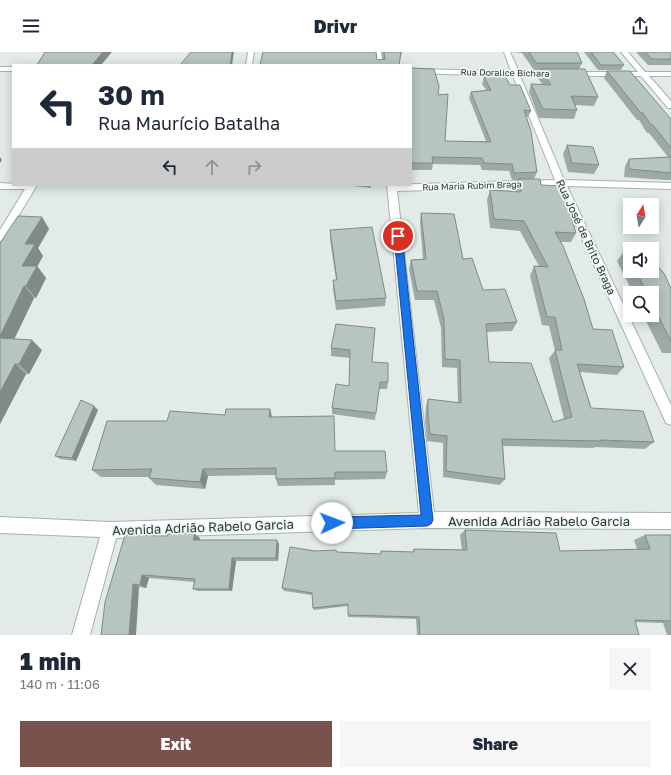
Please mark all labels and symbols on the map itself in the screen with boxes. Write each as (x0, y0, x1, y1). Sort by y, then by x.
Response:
street label: Rua Doralice Bichara (460, 66, 550, 79)
street label: Rua José de Brito Braga (554, 177, 619, 296)
street label: Rua Maria Rubim Braga (422, 178, 522, 193)
north arrow (623, 198, 659, 234)
pin (381, 219, 415, 253)
position arrow (311, 502, 353, 544)
street label: Avenida Adrião Rabelo Garcia (448, 513, 630, 529)
street label: Avenida Adrião Rabelo Garcia (112, 516, 294, 538)

